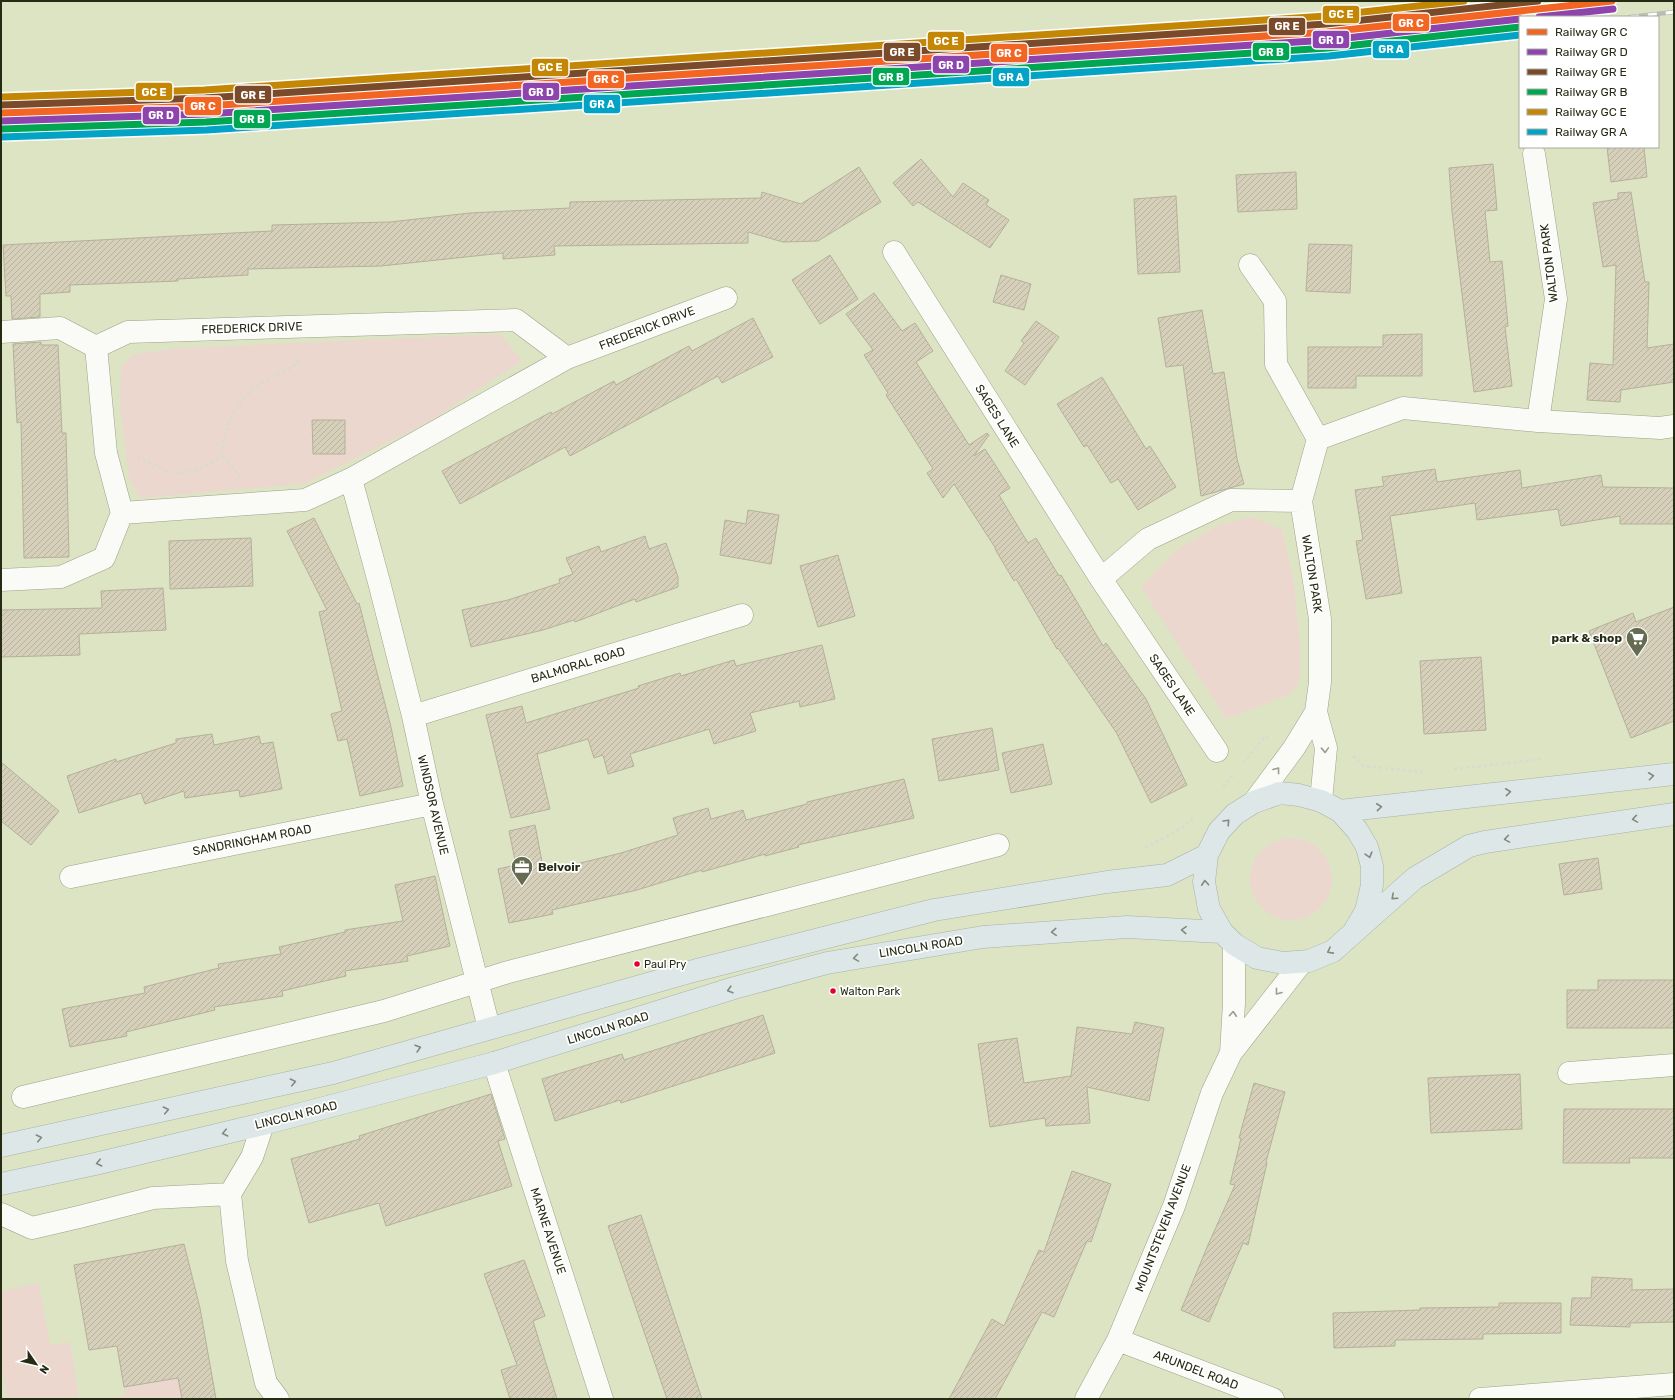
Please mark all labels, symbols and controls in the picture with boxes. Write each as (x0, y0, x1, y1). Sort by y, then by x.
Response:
line badge: GC E (1322, 5, 1360, 24)
text: GC E (1328, 8, 1354, 21)
line badge: GR C (1392, 13, 1430, 32)
legend (1519, 16, 1659, 148)
line badge: GR E (1268, 17, 1306, 36)
text: GR C (1398, 17, 1424, 30)
text: GR E (1275, 20, 1299, 33)
text: Railway GR C (1555, 25, 1627, 39)
line badge: GR D (1312, 30, 1350, 49)
line badge: GC E (927, 31, 965, 51)
text: GR D (1318, 34, 1344, 47)
text: GC E (933, 35, 959, 48)
line badge: GR A (1372, 40, 1410, 59)
line badge: GR E (883, 42, 921, 62)
line badge: GR B (1252, 42, 1290, 61)
line badge: GR C (990, 43, 1028, 63)
text: GR A (1378, 43, 1404, 56)
text: Railway GR D (1555, 45, 1628, 59)
text: GR E (890, 46, 914, 59)
text: GR B (1258, 46, 1284, 59)
text: GR C (996, 47, 1022, 60)
line badge: GR D (932, 55, 970, 74)
line badge: GC E (531, 58, 569, 77)
text: GR D (938, 59, 964, 72)
text: GC E (537, 61, 563, 74)
text: Railway GR E (1555, 65, 1627, 79)
line badge: GR B (872, 67, 910, 86)
line badge: GR A (992, 67, 1030, 87)
line badge: GR C (587, 70, 625, 89)
text: GR B (878, 71, 904, 84)
text: GR A (998, 71, 1024, 84)
text: GR C (593, 73, 619, 86)
line badge: GC E (135, 82, 173, 101)
line badge: GR D (522, 82, 560, 101)
line badge: GR E (234, 85, 272, 104)
text: Railway GR B (1555, 85, 1627, 99)
text: GC E (141, 86, 167, 99)
text: GR D (528, 86, 554, 99)
text: GR E (241, 89, 265, 102)
line badge: GR A (583, 94, 621, 114)
line badge: GR C (184, 96, 222, 116)
text: GR A (589, 98, 615, 111)
text: GR C (190, 100, 216, 113)
text: Railway GC E (1555, 105, 1627, 119)
line badge: GR D (142, 106, 180, 125)
text: GR D (148, 109, 174, 122)
line badge: GR B (233, 109, 271, 129)
text: GR B (239, 113, 265, 126)
text: Railway GR A (1555, 125, 1627, 139)
street label: WALTON PARK (1537, 222, 1561, 303)
street label: FREDERICK DRIVE (597, 303, 697, 353)
street label: FREDERICK DRIVE (201, 319, 303, 337)
street label: SAGES LANE (972, 382, 1022, 450)
street label: WALTON PARK (1299, 534, 1325, 615)
supermarket icon: park & shop (1624, 625, 1650, 658)
place label: park & shop (1552, 631, 1622, 645)
street label: BALMORAL ROAD (529, 644, 627, 686)
street label: SAGES LANE (1146, 651, 1198, 719)
one-way arrow (1320, 747, 1329, 753)
street label: WINDSOR AVENUE (415, 754, 451, 856)
one-way arrow (1273, 768, 1280, 775)
one-way arrow (1648, 772, 1654, 781)
one-way arrow (1505, 787, 1511, 796)
one-way arrow (1376, 803, 1382, 812)
one-way arrow (1632, 814, 1639, 823)
one-way arrow (1222, 819, 1230, 827)
street label: SANDRINGHAM ROAD (191, 822, 313, 858)
one-way arrow (1504, 834, 1510, 843)
one-way arrow (1364, 851, 1373, 858)
office icon: Belvoir (509, 854, 535, 887)
place label: Belvoir (538, 860, 581, 874)
one-way arrow (1200, 880, 1209, 886)
one-way arrow (1391, 892, 1398, 899)
one-way arrow (1181, 926, 1187, 935)
one-way arrow (1051, 928, 1057, 937)
street label: LINCOLN ROAD (878, 933, 964, 961)
one-way arrow (1326, 947, 1334, 954)
one-way arrow (853, 953, 859, 962)
place label: Paul Pry (644, 958, 686, 971)
marker: Paul Pry (632, 959, 642, 969)
one-way arrow (726, 985, 733, 994)
place label: Walton Park (840, 985, 900, 998)
marker: Walton Park (828, 986, 838, 996)
one-way arrow (1276, 988, 1283, 995)
street label: LINCOLN ROAD (565, 1009, 651, 1047)
one-way arrow (1229, 1011, 1238, 1017)
one-way arrow (415, 1044, 422, 1053)
one-way arrow (290, 1078, 296, 1086)
street label: LINCOLN ROAD (253, 1098, 339, 1132)
one-way arrow (162, 1106, 169, 1115)
one-way arrow (222, 1128, 229, 1136)
one-way arrow (36, 1135, 42, 1143)
one-way arrow (96, 1158, 102, 1166)
street label: MOUNTSTEVEN AVENUE (1132, 1162, 1194, 1294)
street label: MARNE AVENUE (527, 1186, 569, 1276)
north arrow (16, 1344, 56, 1384)
street label: ARUNDEL ROAD (1152, 1347, 1240, 1393)
text: N (36, 1362, 51, 1376)

